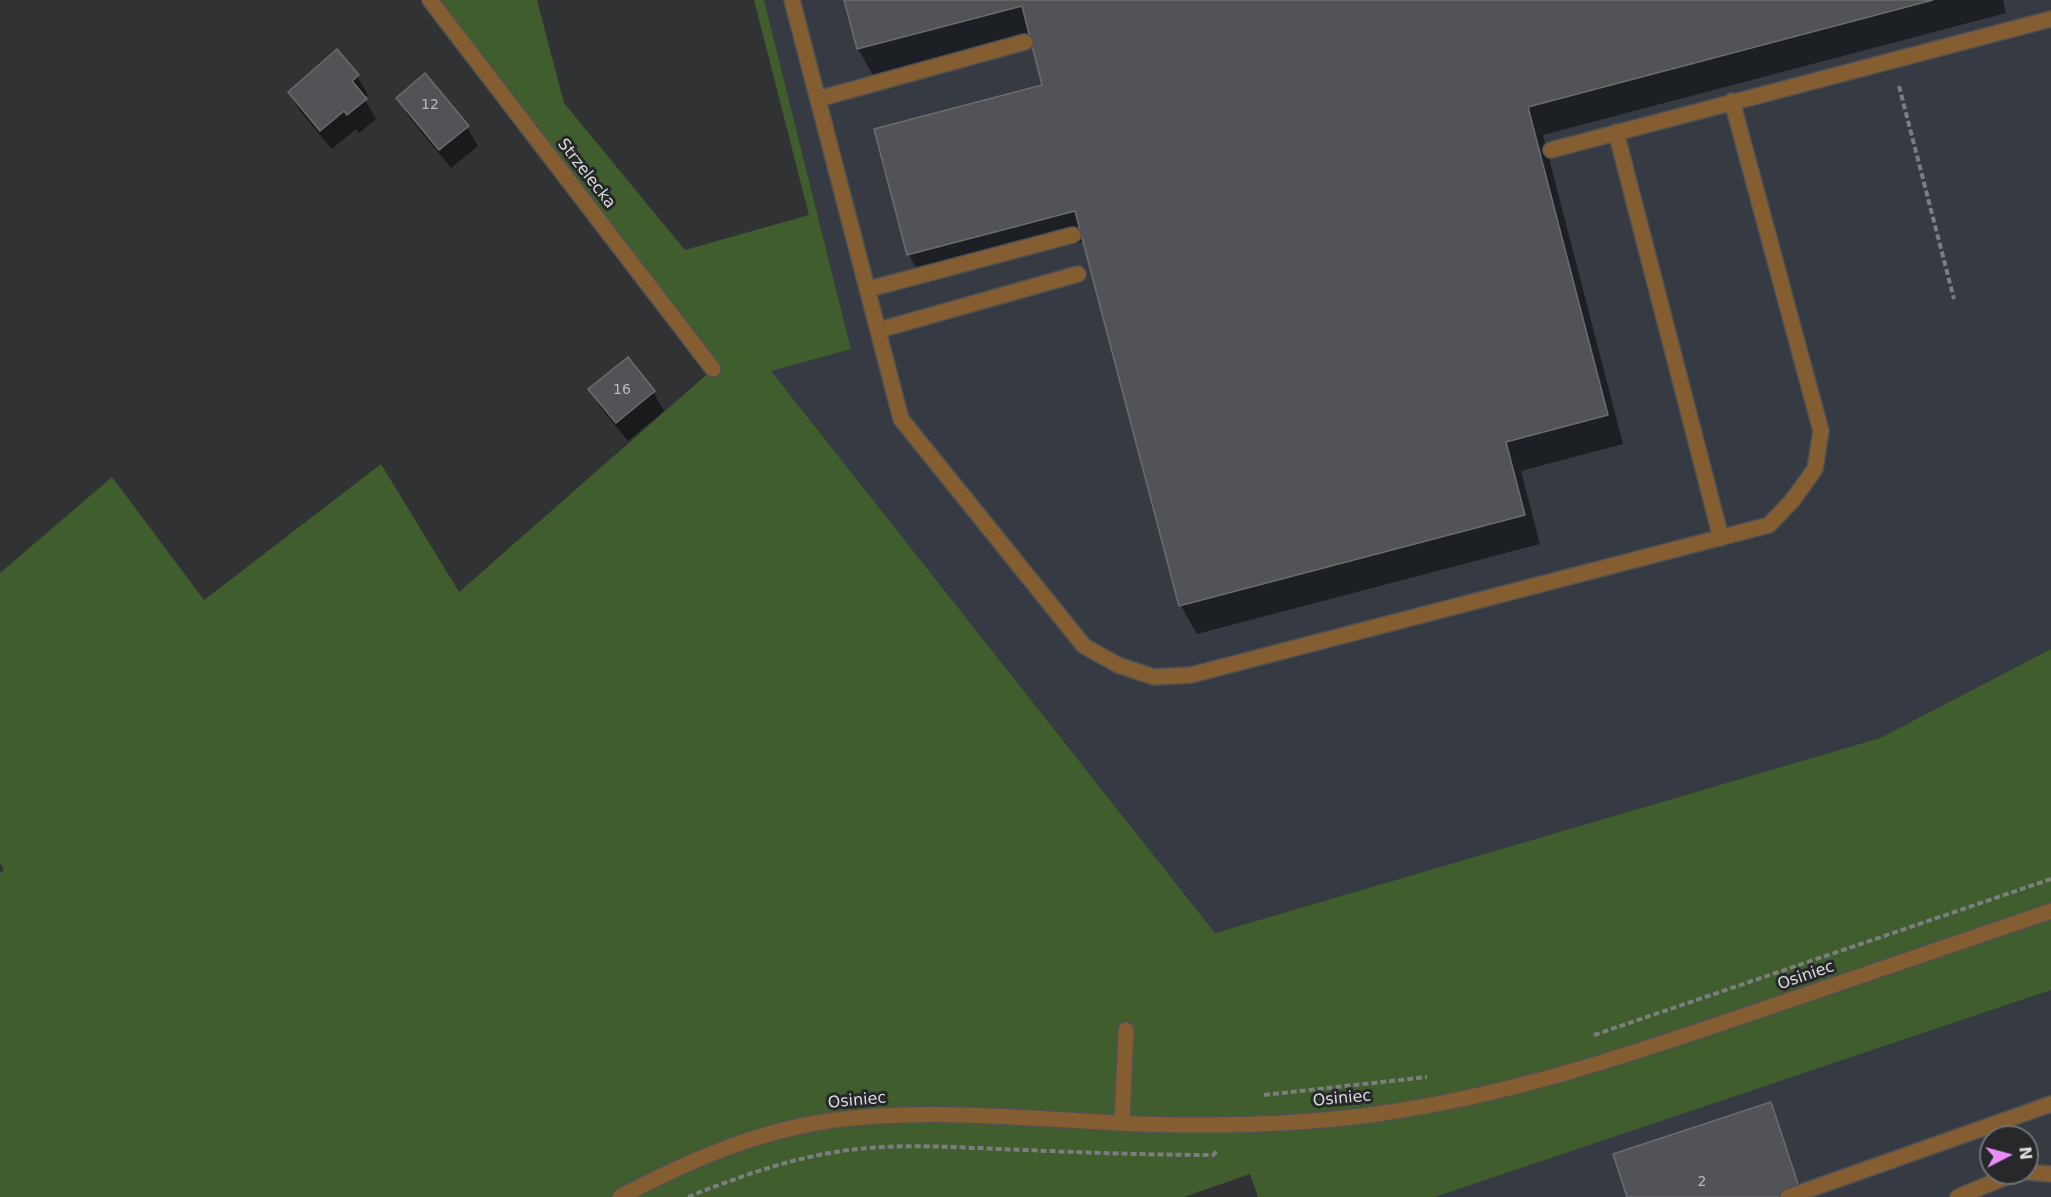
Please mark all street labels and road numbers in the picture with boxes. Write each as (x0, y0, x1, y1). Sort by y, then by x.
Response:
street label: Strzelecka (553, 135, 619, 213)
street label: Osiniec (1775, 957, 1837, 995)
street label: Osiniec (1312, 1087, 1372, 1111)
street label: Osiniec (827, 1089, 887, 1113)

